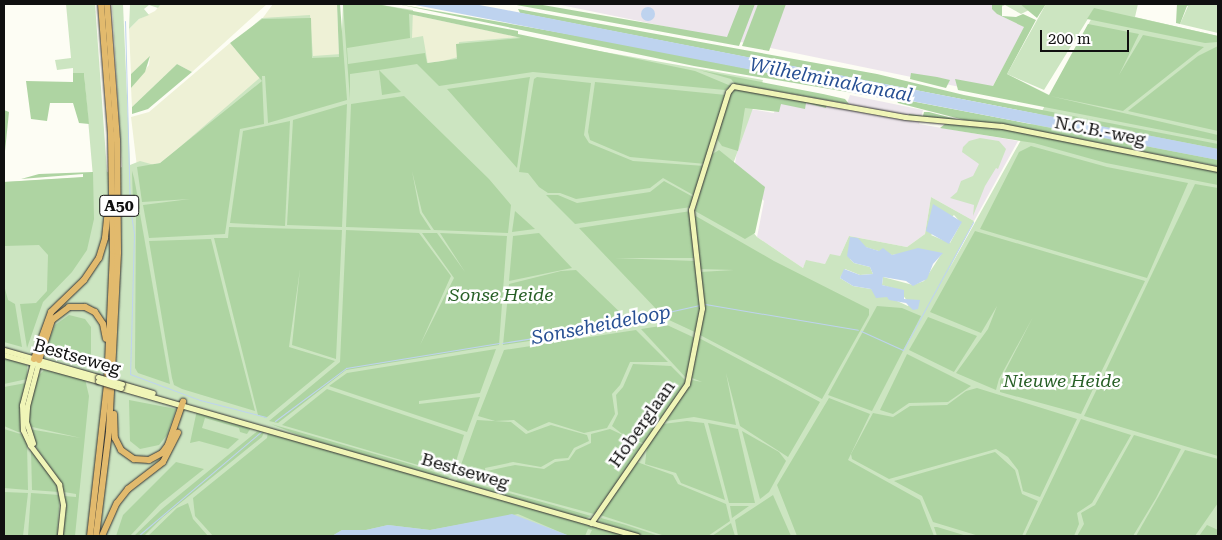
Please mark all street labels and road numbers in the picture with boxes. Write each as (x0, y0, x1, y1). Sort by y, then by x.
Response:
street label: N.C.B.-weg (1053, 112, 1147, 150)
road number: A50 (99, 192, 139, 220)
street label: Bestseweg (31, 334, 123, 380)
street label: Hoberglaan (604, 376, 680, 472)
street label: Bestseweg (419, 448, 511, 494)

